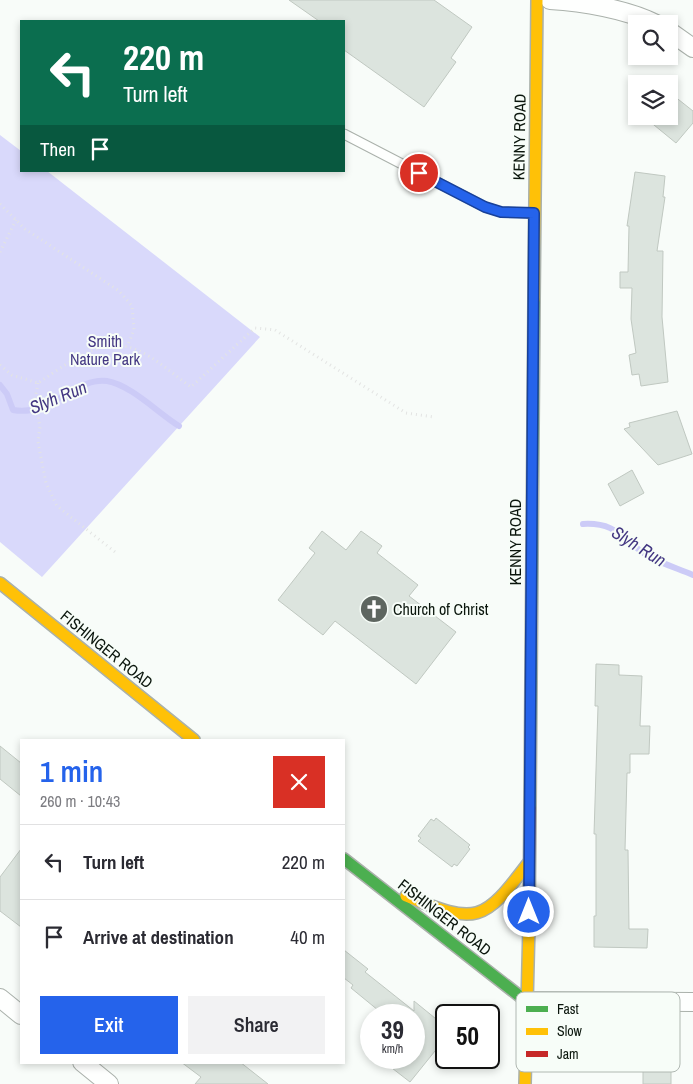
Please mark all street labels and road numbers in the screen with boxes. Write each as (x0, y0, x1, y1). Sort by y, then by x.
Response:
street label: KENNY ROAD (507, 94, 531, 180)
street label: KENNY ROAD (504, 499, 526, 585)
street label: FISHINGER ROAD (56, 605, 158, 693)
street label: FISHINGER ROAD (394, 874, 496, 960)

